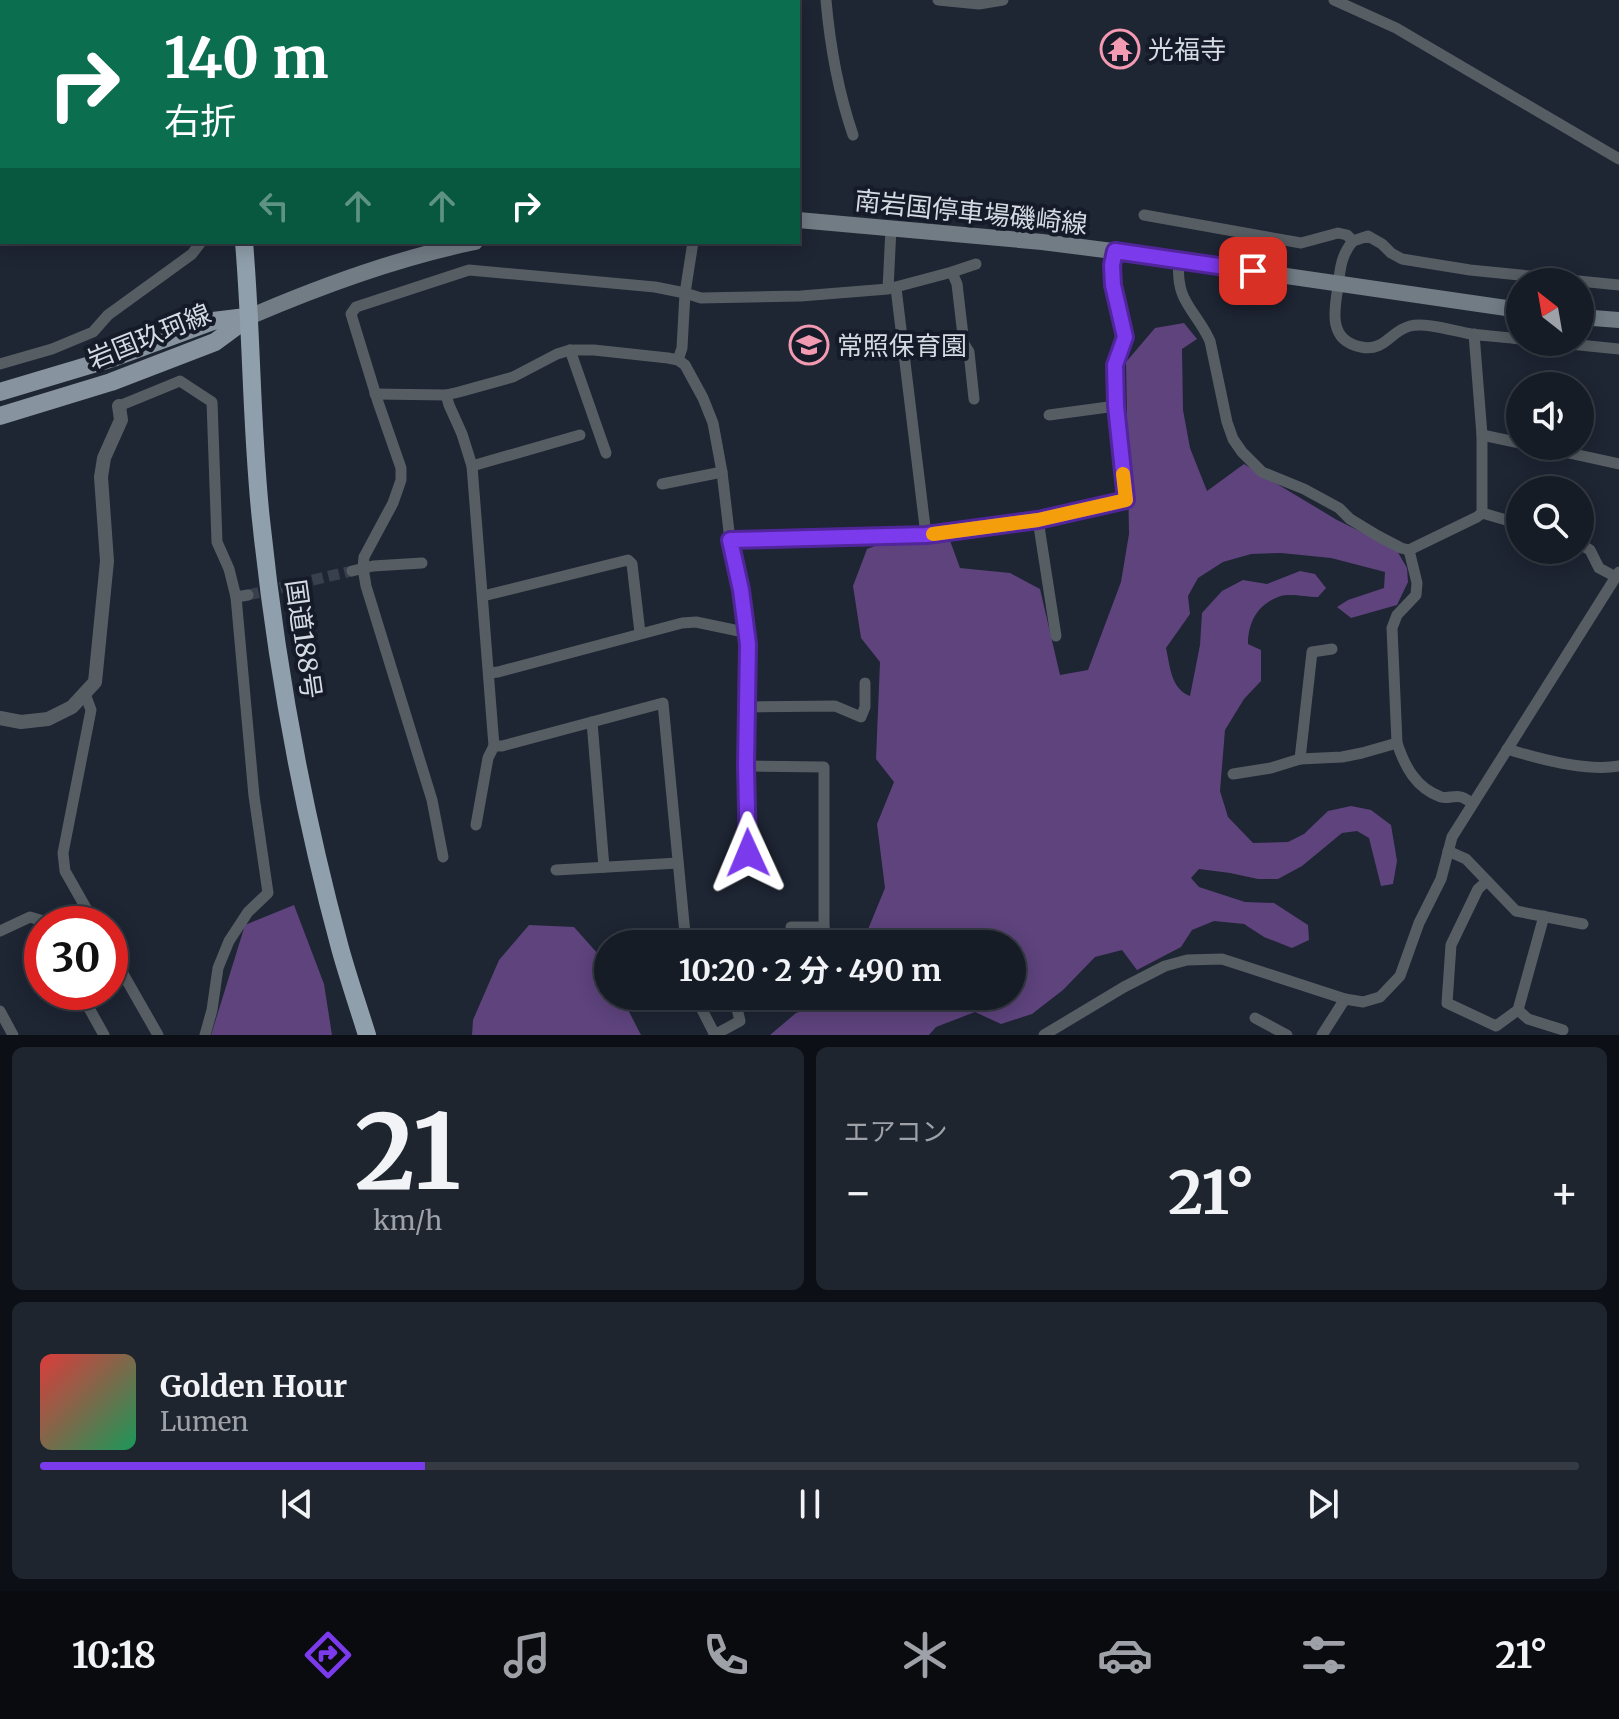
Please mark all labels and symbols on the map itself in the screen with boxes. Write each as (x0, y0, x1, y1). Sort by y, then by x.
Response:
temple icon: 光福寺 (1099, 28, 1141, 70)
place label: 光福寺 (1148, 33, 1226, 66)
street label: 南岩国停車場磯崎線 (853, 183, 1089, 241)
pin (1219, 237, 1287, 305)
north arrow (1506, 268, 1594, 356)
street label: 岩国玖珂線 (83, 296, 215, 376)
school or university icon: 常照保育園 (788, 324, 830, 366)
place label: 常照保育園 (837, 329, 967, 362)
street label: 国道188号 (279, 577, 329, 701)
position arrow (706, 811, 790, 895)
speed limit sign: 30 (24, 906, 128, 1010)

